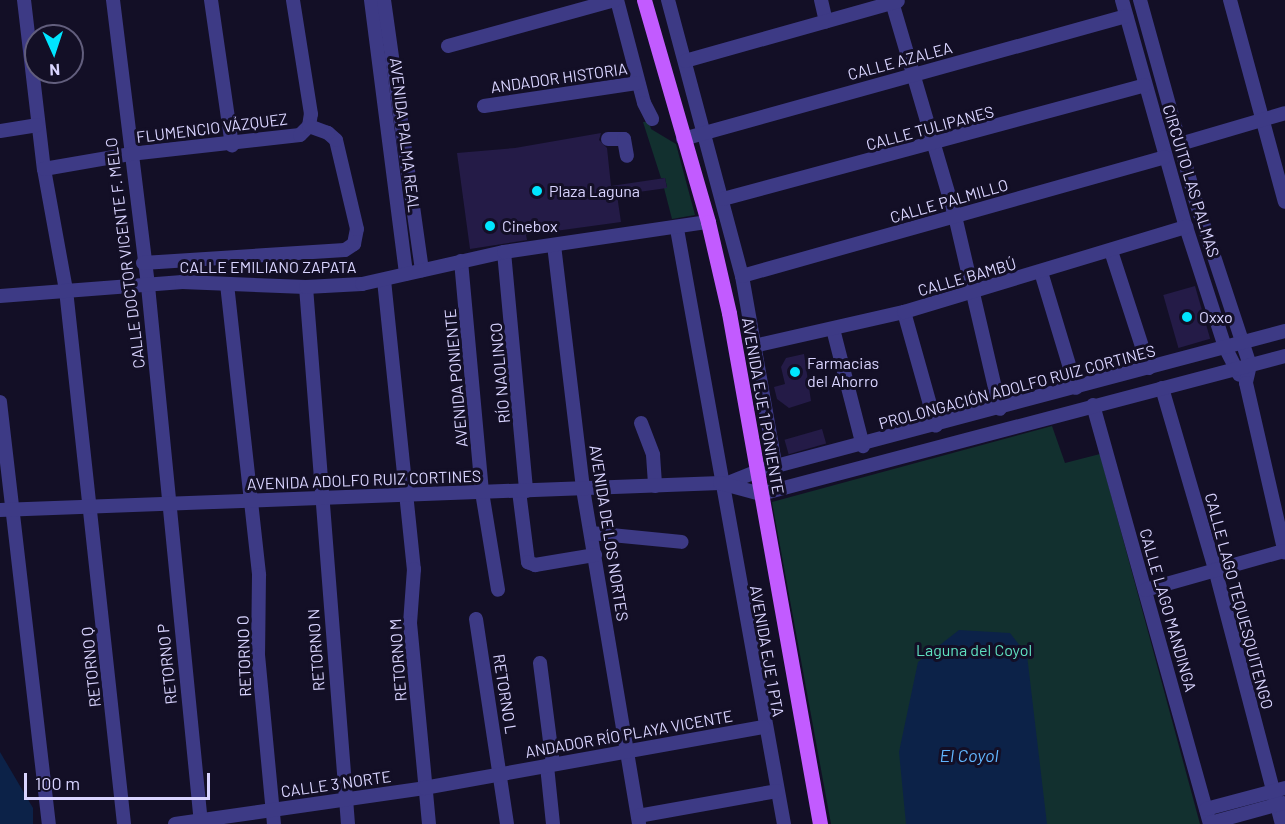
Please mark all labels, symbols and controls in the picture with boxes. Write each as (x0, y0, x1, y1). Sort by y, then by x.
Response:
north arrow (24, 24, 84, 84)
street label: CALLE AZALEA (846, 38, 954, 84)
street label: AVENIDA PALMA REAL (386, 57, 424, 213)
street label: ANDADOR HISTORIA (489, 59, 629, 97)
text: N (49, 61, 61, 80)
street label: CALLE TULIPANES (864, 102, 996, 154)
street label: CIRCUITO LAS PALMAS (1159, 102, 1223, 260)
street label: FLUMENCIO VÁZQUEZ (135, 109, 289, 147)
street label: CALLE DOCTOR VICENTE F. MELO (101, 136, 149, 370)
street label: CALLE PALMILLO (888, 175, 1010, 227)
place label: Plaza Laguna (549, 181, 640, 201)
marker: Plaza Laguna (530, 184, 544, 198)
place label: Cinebox (502, 216, 558, 236)
marker: Cinebox (483, 219, 497, 233)
street label: CALLE BAMBÚ (915, 254, 1019, 300)
street label: CALLE EMILIANO ZAPATA (180, 257, 356, 277)
place label: Oxxo (1199, 307, 1233, 327)
street label: AVENIDA PONIENTE (440, 308, 472, 448)
marker: Oxxo (1180, 310, 1194, 324)
street label: AVENIDA EJE 1 PONIENTE (738, 316, 788, 496)
street label: RÍO NAOLINCO (486, 322, 514, 424)
street label: PROLONGACIÓN ADOLFO RUIZ CORTINES (877, 341, 1157, 433)
place label: Farmacias del Ahorro (807, 353, 879, 391)
marker: Farmacias del Ahorro (788, 365, 802, 379)
street label: AVENIDA DE LOS NORTES (586, 443, 632, 623)
street label: AVENIDA ADOLFO RUIZ CORTINES (246, 466, 482, 494)
street label: CALLE LAGO TEQUESQUITENGO (1201, 491, 1277, 711)
street label: CALLE LAGO MANDINGA (1136, 526, 1200, 694)
street label: AVENIDA EJE 1 PTA (746, 584, 788, 718)
street label: RETORNO N (304, 608, 328, 692)
street label: RETORNO O (233, 615, 255, 697)
street label: RETORNO M (386, 618, 410, 702)
street label: RETORNO P (153, 623, 181, 705)
street label: RETORNO Q (77, 626, 105, 708)
park label: Laguna del Coyol (916, 640, 1032, 660)
street label: RETORNO L (489, 653, 521, 735)
street label: ANDADOR RÍO PLAYA VICENTE (524, 706, 734, 762)
water label: El Coyol (939, 744, 999, 766)
scale bar (27, 761, 213, 799)
street label: CALLE 3 NORTE (280, 767, 392, 801)
text: 100 m (35, 772, 80, 794)

